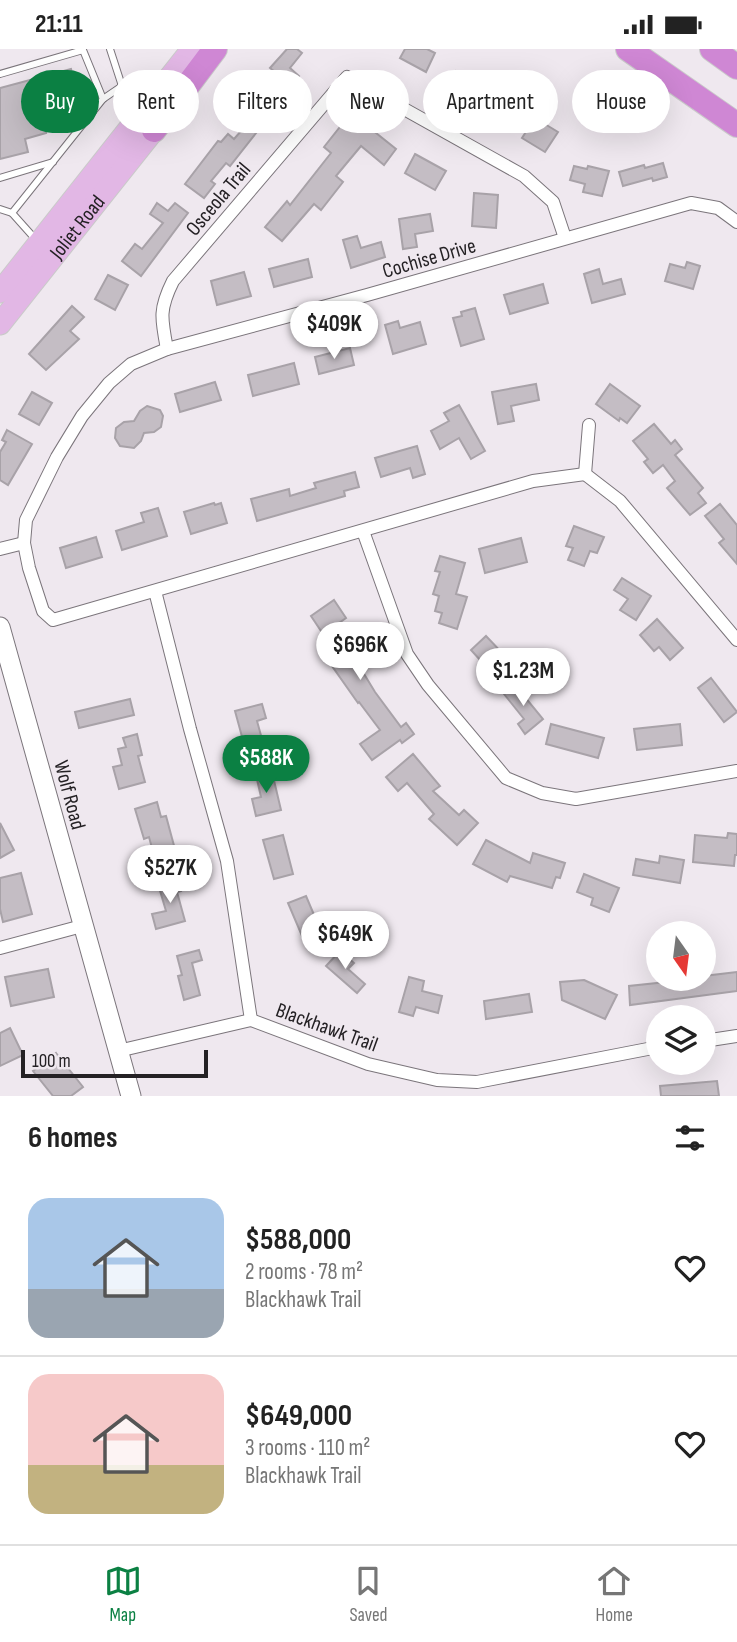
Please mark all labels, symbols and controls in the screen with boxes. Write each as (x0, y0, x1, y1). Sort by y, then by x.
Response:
text: 21:11 (35, 9, 83, 40)
chip: Buy (21, 70, 99, 133)
chip: Rent (113, 70, 199, 133)
chip: Filters (213, 70, 312, 133)
chip: New (326, 70, 409, 133)
chip: Apartment (423, 70, 558, 133)
chip: House (572, 70, 670, 133)
street label: Osceola Trail (181, 158, 256, 241)
street label: Joliet Road (44, 190, 110, 265)
street label: Cochise Drive (380, 233, 479, 284)
pin: $409K (285, 301, 383, 361)
text: $409K (306, 310, 362, 338)
pin: $696K (311, 623, 409, 682)
text: $696K (332, 631, 388, 659)
pin: $1.23M (466, 649, 580, 708)
text: $1.23M (492, 657, 554, 685)
pin: $588K (217, 735, 315, 795)
text: $588K (239, 744, 293, 772)
street label: Wolf Road (48, 758, 91, 832)
pin: $527K (121, 845, 219, 905)
text: $527K (143, 854, 197, 882)
pin: $649K (296, 911, 394, 971)
text: $649K (317, 920, 373, 948)
north arrow (646, 921, 716, 991)
map controls (646, 921, 716, 1075)
street label: Blackhawk Trail (273, 998, 381, 1057)
button: layers (646, 1005, 716, 1075)
scale bar (21, 1047, 208, 1079)
text: 100 m (32, 1050, 71, 1073)
icon: filters (671, 1119, 709, 1157)
text: 6 homes (28, 1120, 117, 1156)
text: $588,000 (245, 1222, 351, 1258)
icon: home (84, 1226, 168, 1310)
icon: heart (671, 1249, 709, 1287)
text: 2 rooms · 78 m² (245, 1258, 363, 1286)
text: Blackhawk Trail (245, 1286, 362, 1314)
text: $649,000 (245, 1398, 352, 1434)
icon: home (84, 1402, 168, 1486)
icon: heart (671, 1425, 709, 1463)
text: 3 rooms · 110 m² (245, 1434, 370, 1462)
text: Blackhawk Trail (245, 1462, 362, 1490)
tab: Map (104, 1562, 142, 1627)
tab: Saved (349, 1562, 388, 1627)
tab: Home (595, 1562, 633, 1627)

